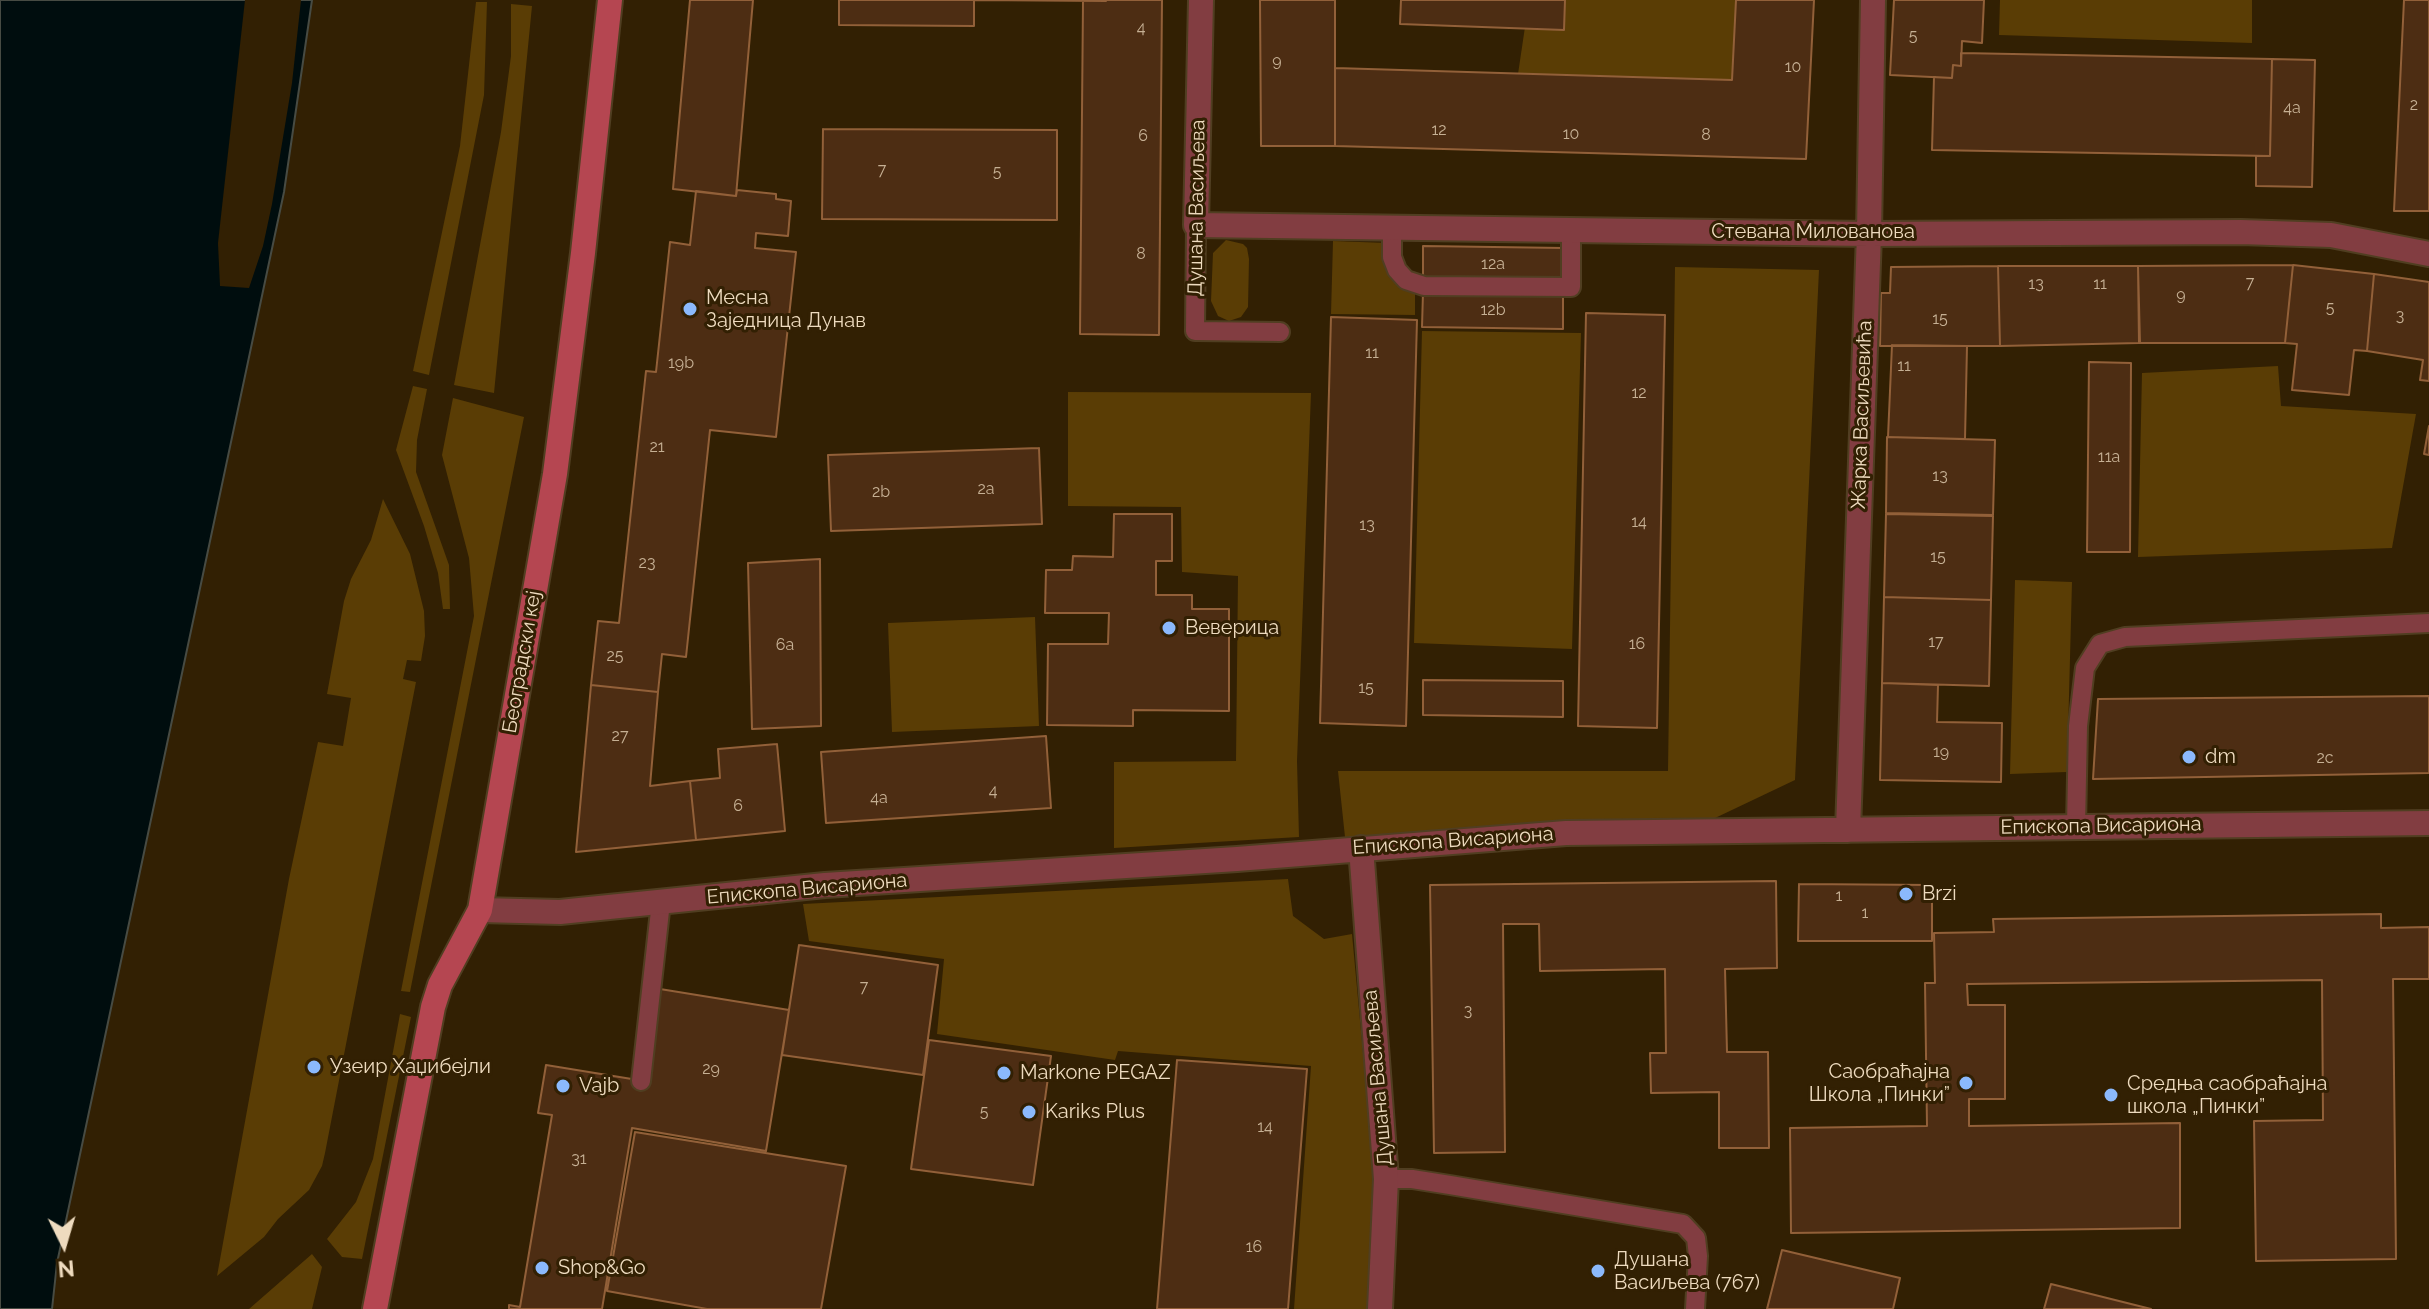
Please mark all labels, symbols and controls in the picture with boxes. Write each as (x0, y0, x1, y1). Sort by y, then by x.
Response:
house number: 4 (1137, 18, 1145, 38)
house number: 5 (1909, 26, 1917, 46)
house number: 9 (1272, 51, 1282, 71)
house number: 10 (1785, 57, 1801, 77)
house number: 2 (2410, 95, 2418, 115)
house number: 4a (2283, 98, 2301, 118)
street label: Душана Васиљева (1183, 119, 1211, 297)
house number: 12 (1431, 120, 1447, 140)
house number: 10 (1563, 124, 1579, 144)
house number: 8 (1701, 125, 1711, 145)
house number: 6 (1138, 126, 1148, 146)
house number: 7 (878, 160, 886, 180)
house number: 5 (993, 162, 1001, 182)
street label: Стевана Милованова (1711, 220, 1915, 244)
house number: 8 (1136, 244, 1146, 264)
house number: 12a (1481, 254, 1505, 274)
house number: 7 (2246, 273, 2254, 293)
house number: 13 (2028, 274, 2044, 294)
house number: 11 (2093, 274, 2107, 294)
house number: 9 (2176, 285, 2186, 305)
place label: Месна Заједница Дунав (706, 286, 866, 333)
house number: 5 (2326, 298, 2334, 318)
marker: Месна Заједница Дунав (681, 300, 699, 318)
house number: 12b (1480, 300, 1506, 320)
house number: 3 (2396, 306, 2404, 326)
house number: 15 (1932, 309, 1948, 329)
street label: Жарка Васиљевића (1847, 320, 1877, 510)
house number: 11 (1365, 343, 1379, 363)
house number: 19b (668, 353, 694, 373)
house number: 11 (1897, 356, 1911, 376)
house number: 12 (1631, 383, 1647, 403)
house number: 21 (649, 437, 665, 457)
house number: 11a (2098, 447, 2120, 467)
house number: 13 (1932, 466, 1948, 486)
house number: 2a (977, 479, 995, 499)
house number: 2b (872, 482, 890, 502)
house number: 14 (1631, 512, 1647, 532)
house number: 13 (1359, 515, 1375, 535)
house number: 15 (1930, 547, 1946, 567)
house number: 23 (639, 553, 655, 573)
street label: Београдски кеј (498, 589, 546, 735)
place label: Веверица (1185, 616, 1279, 640)
marker: Веверица (1160, 619, 1178, 637)
house number: 17 (1928, 632, 1944, 652)
house number: 16 (1629, 634, 1645, 654)
house number: 6a (776, 635, 794, 655)
house number: 25 (606, 646, 624, 666)
house number: 15 (1358, 678, 1374, 698)
house number: 27 (612, 726, 628, 746)
house number: 19 (1933, 742, 1949, 762)
place label: dm (2205, 745, 2236, 769)
marker: dm (2180, 748, 2198, 766)
house number: 2c (2316, 748, 2334, 768)
house number: 4 (989, 781, 997, 801)
house number: 4a (870, 788, 888, 808)
house number: 6 (733, 796, 743, 816)
street label: Епископа Висариона (2000, 812, 2202, 840)
street label: Епископа Висариона (1352, 822, 1554, 860)
street label: Епископа Висариона (706, 868, 908, 910)
place label: Brzi (1922, 882, 1957, 906)
marker: Brzi (1897, 885, 1915, 903)
house number: 1 (1836, 886, 1842, 906)
house number: 1 (1862, 903, 1868, 923)
house number: 7 (860, 977, 868, 997)
street label: Душана Васиљева (1358, 989, 1398, 1167)
house number: 3 (1464, 1001, 1472, 1021)
place label: Узеир Хаџибејли (330, 1055, 491, 1079)
marker: Узеир Хаџибејли (305, 1058, 323, 1076)
house number: 29 (702, 1059, 720, 1079)
place label: Саобраћајна Школа „Пинки” (1809, 1060, 1950, 1107)
place label: Markone PEGAZ (1020, 1061, 1171, 1085)
marker: Markone PEGAZ (995, 1064, 1013, 1082)
place label: Средња саобраћајна школа „Пинки” (2127, 1072, 2327, 1119)
place label: Vajb (579, 1074, 619, 1098)
marker: Саобраћајна Школа „Пинки” (1957, 1074, 1975, 1092)
marker: Vajb (554, 1077, 572, 1095)
marker: Средња саобраћајна школа „Пинки” (2102, 1086, 2120, 1104)
place label: Kariks Plus (1045, 1100, 1145, 1124)
house number: 5 (980, 1102, 988, 1122)
marker: Kariks Plus (1020, 1103, 1038, 1121)
house number: 14 (1257, 1117, 1273, 1137)
house number: 31 (571, 1149, 587, 1169)
north arrow (24, 1205, 104, 1285)
house number: 16 (1246, 1237, 1262, 1257)
place label: Душана Васиљева (767) (1614, 1248, 1760, 1295)
text: N (57, 1255, 76, 1283)
place label: Shop&Go (558, 1256, 646, 1280)
marker: Shop&Go (533, 1259, 551, 1277)
marker: Душана Васиљева (767) (1589, 1262, 1607, 1280)

